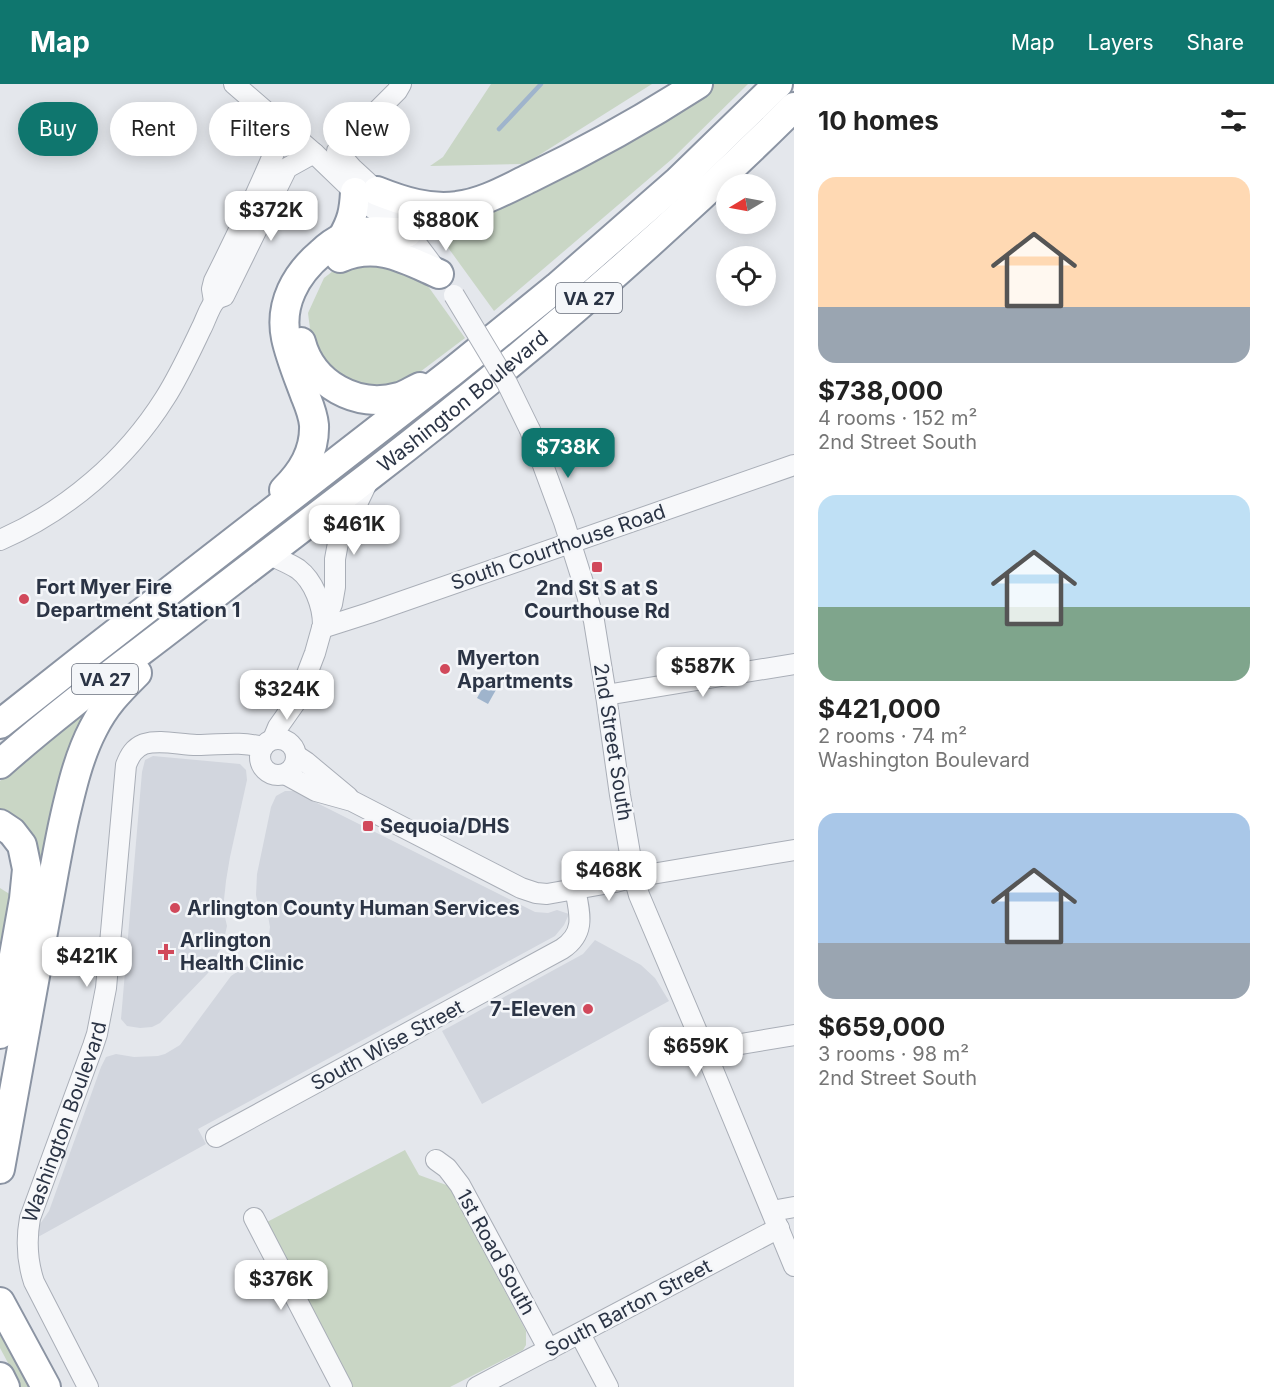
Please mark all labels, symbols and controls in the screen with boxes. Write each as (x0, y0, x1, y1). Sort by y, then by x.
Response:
text: Map (30, 25, 90, 59)
text: Map (1011, 30, 1055, 55)
text: Layers (1088, 30, 1154, 55)
text: Share (1187, 30, 1244, 55)
chip: Buy (18, 102, 98, 156)
chip: Rent (110, 102, 197, 156)
chip: Filters (209, 102, 311, 156)
chip: New (323, 102, 410, 156)
icon: filters (1217, 104, 1250, 137)
text: 10 homes (818, 105, 939, 136)
north arrow (716, 174, 776, 234)
map controls (716, 174, 776, 306)
pin: $372K (229, 191, 313, 242)
text: $372K (239, 198, 303, 222)
pin: $880K (404, 201, 488, 252)
text: $880K (412, 208, 480, 232)
icon: home (980, 216, 1088, 324)
button: locate (716, 246, 776, 306)
road number: VA 27 (556, 283, 622, 313)
street label: Washington Boulevard (373, 325, 553, 477)
text: $738,000 (818, 375, 943, 406)
text: 4 rooms · 152 m² (818, 406, 977, 430)
pin: $738K (526, 428, 610, 479)
text: 2nd Street South (818, 430, 977, 454)
text: $738K (536, 435, 600, 459)
street label: South Courthouse Road (448, 499, 668, 595)
pin: $461K (312, 505, 396, 556)
text: $461K (323, 512, 385, 536)
icon: home (980, 534, 1088, 642)
marker: 2nd St S at S Courthouse Rd (590, 560, 604, 574)
place label: Fort Myer Fire Department Station 1 (36, 575, 240, 622)
place label: 2nd St S at S Courthouse Rd (524, 576, 670, 623)
marker: Fort Myer Fire Department Station 1 (17, 592, 31, 606)
place label: Myerton Apartments (457, 646, 573, 693)
pin: $587K (661, 647, 745, 698)
text: $587K (671, 654, 735, 678)
marker: Myerton Apartments (438, 662, 452, 676)
street label: 2nd Street South (589, 662, 637, 822)
road number: VA 27 (72, 664, 138, 694)
pin: $324K (245, 670, 329, 721)
text: $324K (254, 677, 320, 701)
text: $421,000 (818, 693, 941, 724)
text: 2 rooms · 74 m² (818, 724, 967, 748)
text: Washington Boulevard (818, 748, 1030, 772)
place label: Sequoia/DHS (380, 814, 510, 838)
marker: Sequoia/DHS (361, 819, 375, 833)
pin: $468K (567, 851, 651, 902)
icon: home (980, 852, 1088, 960)
text: $468K (575, 858, 643, 882)
place label: Arlington County Human Services (187, 896, 520, 920)
marker: Arlington County Human Services (168, 901, 182, 915)
place label: Arlington Health Clinic (180, 928, 304, 975)
pin: $421K (45, 937, 129, 988)
marker: Arlington Health Clinic (157, 943, 175, 961)
text: $421K (56, 944, 118, 968)
street label: South Wise Street (307, 994, 468, 1095)
place label: 7-Eleven (490, 997, 576, 1021)
marker: 7-Eleven (581, 1002, 595, 1016)
text: $659,000 (818, 1011, 945, 1042)
street label: Washington Boulevard (17, 1020, 111, 1226)
pin: $659K (654, 1027, 738, 1078)
text: $659K (663, 1034, 729, 1058)
text: 3 rooms · 98 m² (818, 1042, 969, 1066)
text: 2nd Street South (818, 1066, 977, 1090)
street label: 1st Road South (452, 1185, 540, 1319)
street label: South Barton Street (541, 1254, 716, 1362)
pin: $376K (239, 1260, 323, 1311)
text: $376K (249, 1267, 313, 1291)

